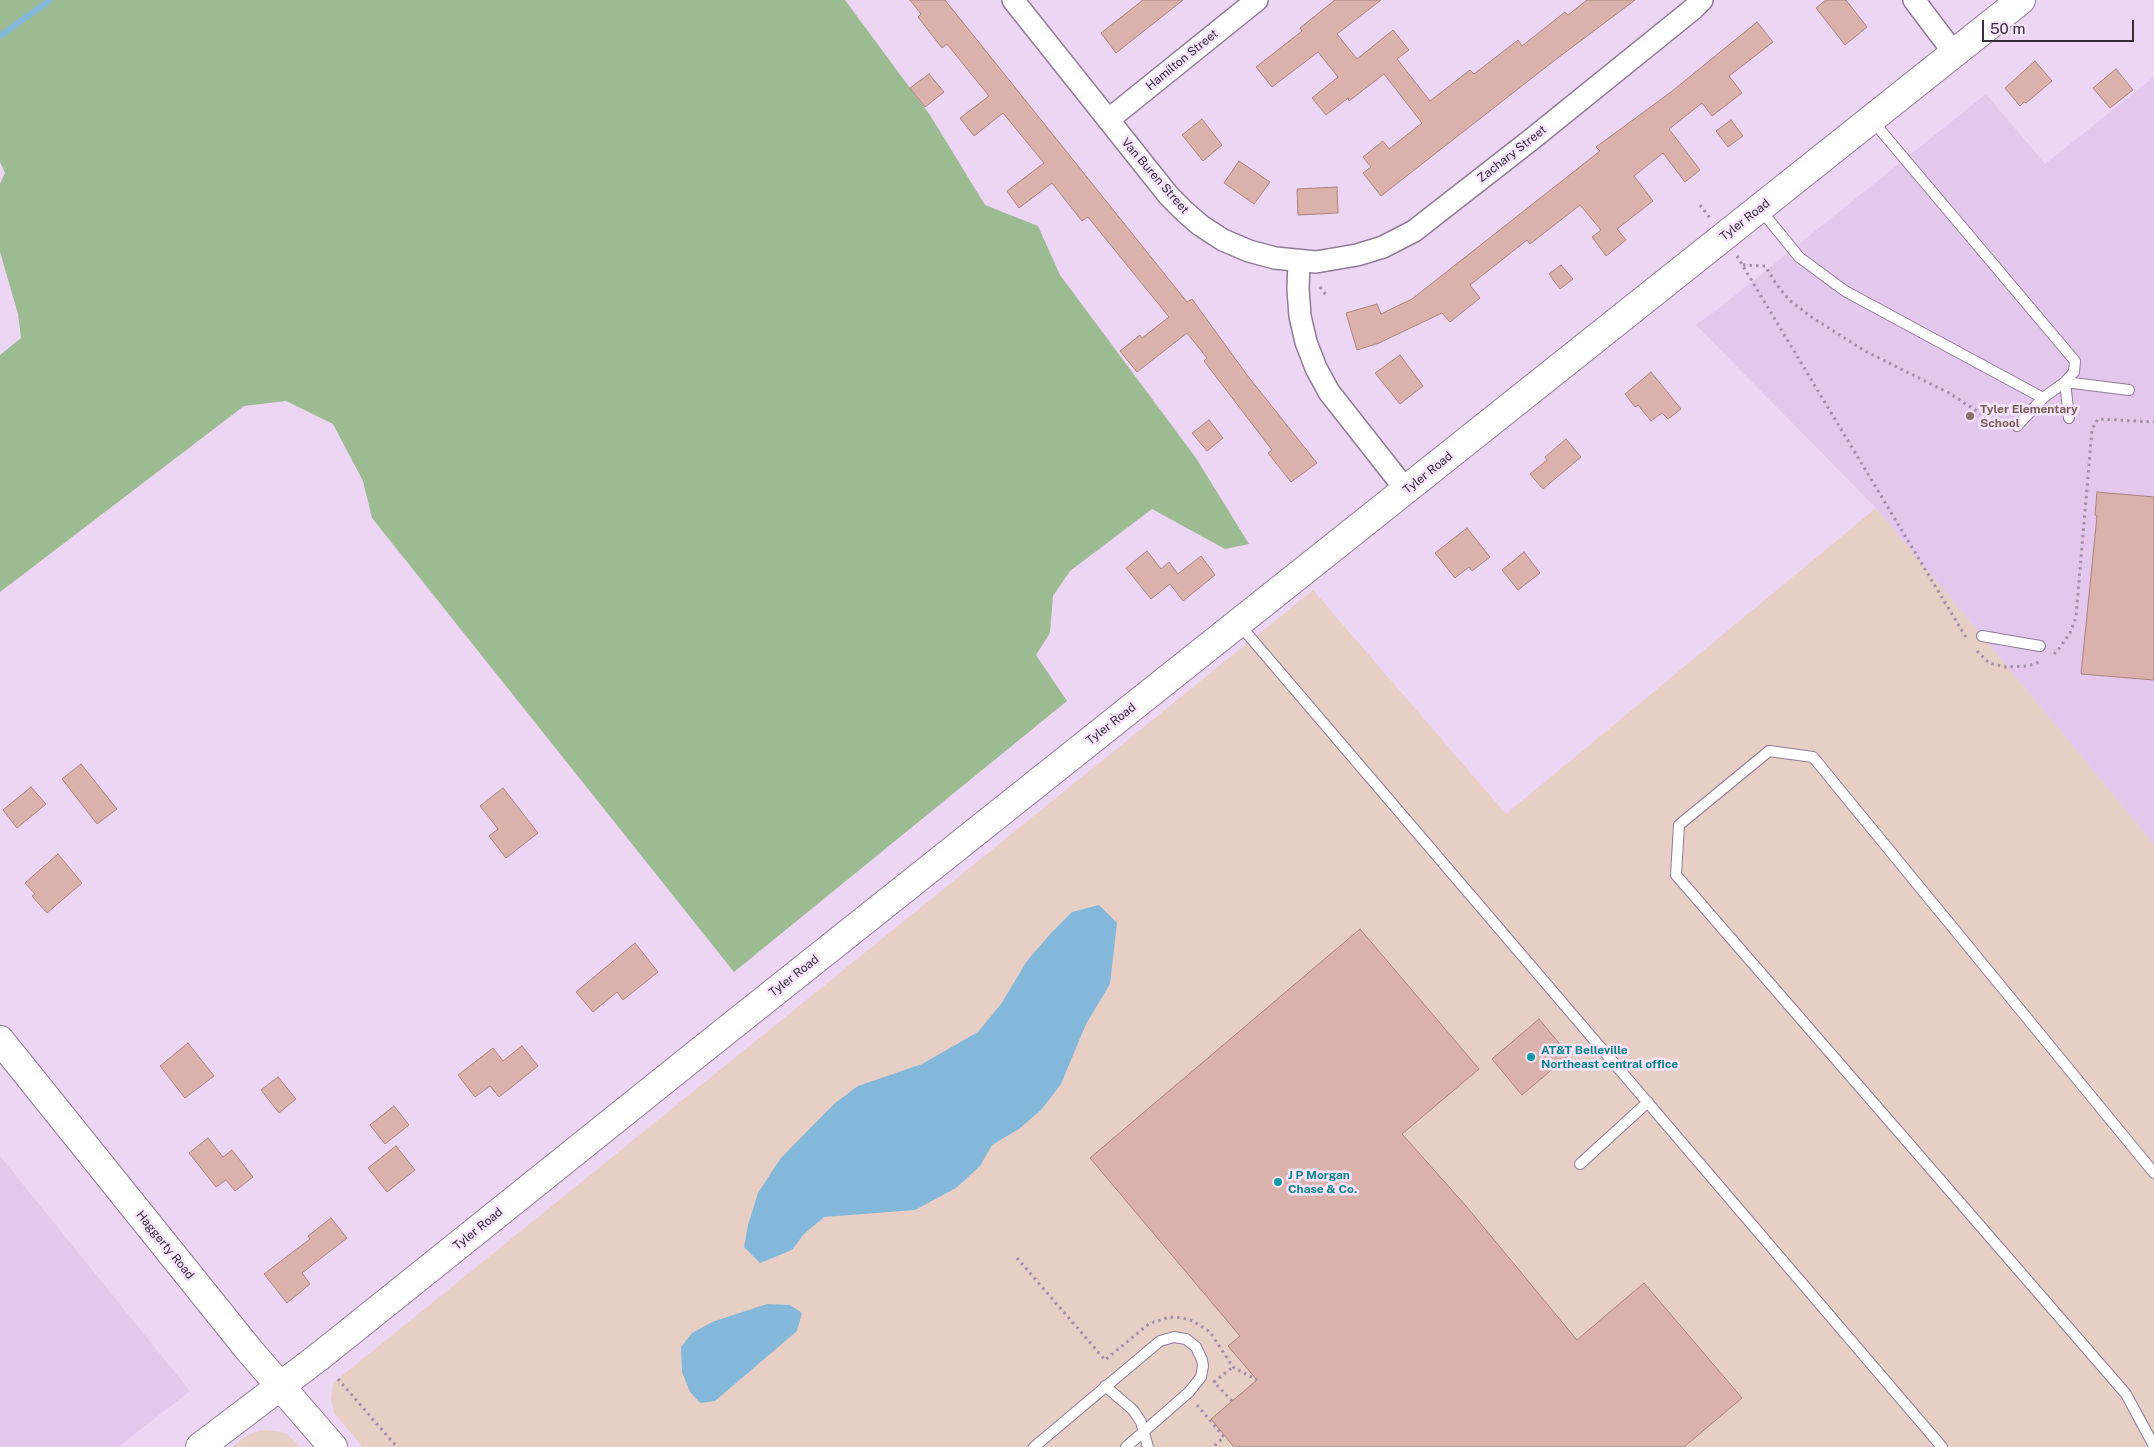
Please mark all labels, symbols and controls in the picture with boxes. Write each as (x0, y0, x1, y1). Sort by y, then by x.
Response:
scale bar (1984, 10, 2136, 42)
text: 50 m (1990, 20, 2025, 37)
street label: Hamilton Street (1143, 27, 1221, 93)
street label: Zachary Street (1475, 123, 1549, 185)
street label: Van Buren Street (1118, 135, 1192, 217)
street label: Tyler Road (1717, 196, 1773, 244)
place label: Tyler Elementary School (1980, 402, 2078, 430)
marker: Tyler Elementary School (1964, 410, 1976, 422)
street label: Tyler Road (1400, 449, 1456, 497)
street label: Tyler Road (1083, 700, 1139, 748)
street label: Tyler Road (766, 952, 822, 1000)
place label: AT&T Belleville Northeast central office (1541, 1043, 1678, 1071)
marker: AT&T Belleville Northeast central office (1525, 1051, 1537, 1063)
place label: J P Morgan Chase & Co. (1288, 1168, 1357, 1196)
marker: J P Morgan Chase & Co. (1272, 1176, 1284, 1188)
street label: Tyler Road (450, 1205, 506, 1253)
street label: Haggerty Road (133, 1208, 197, 1282)

